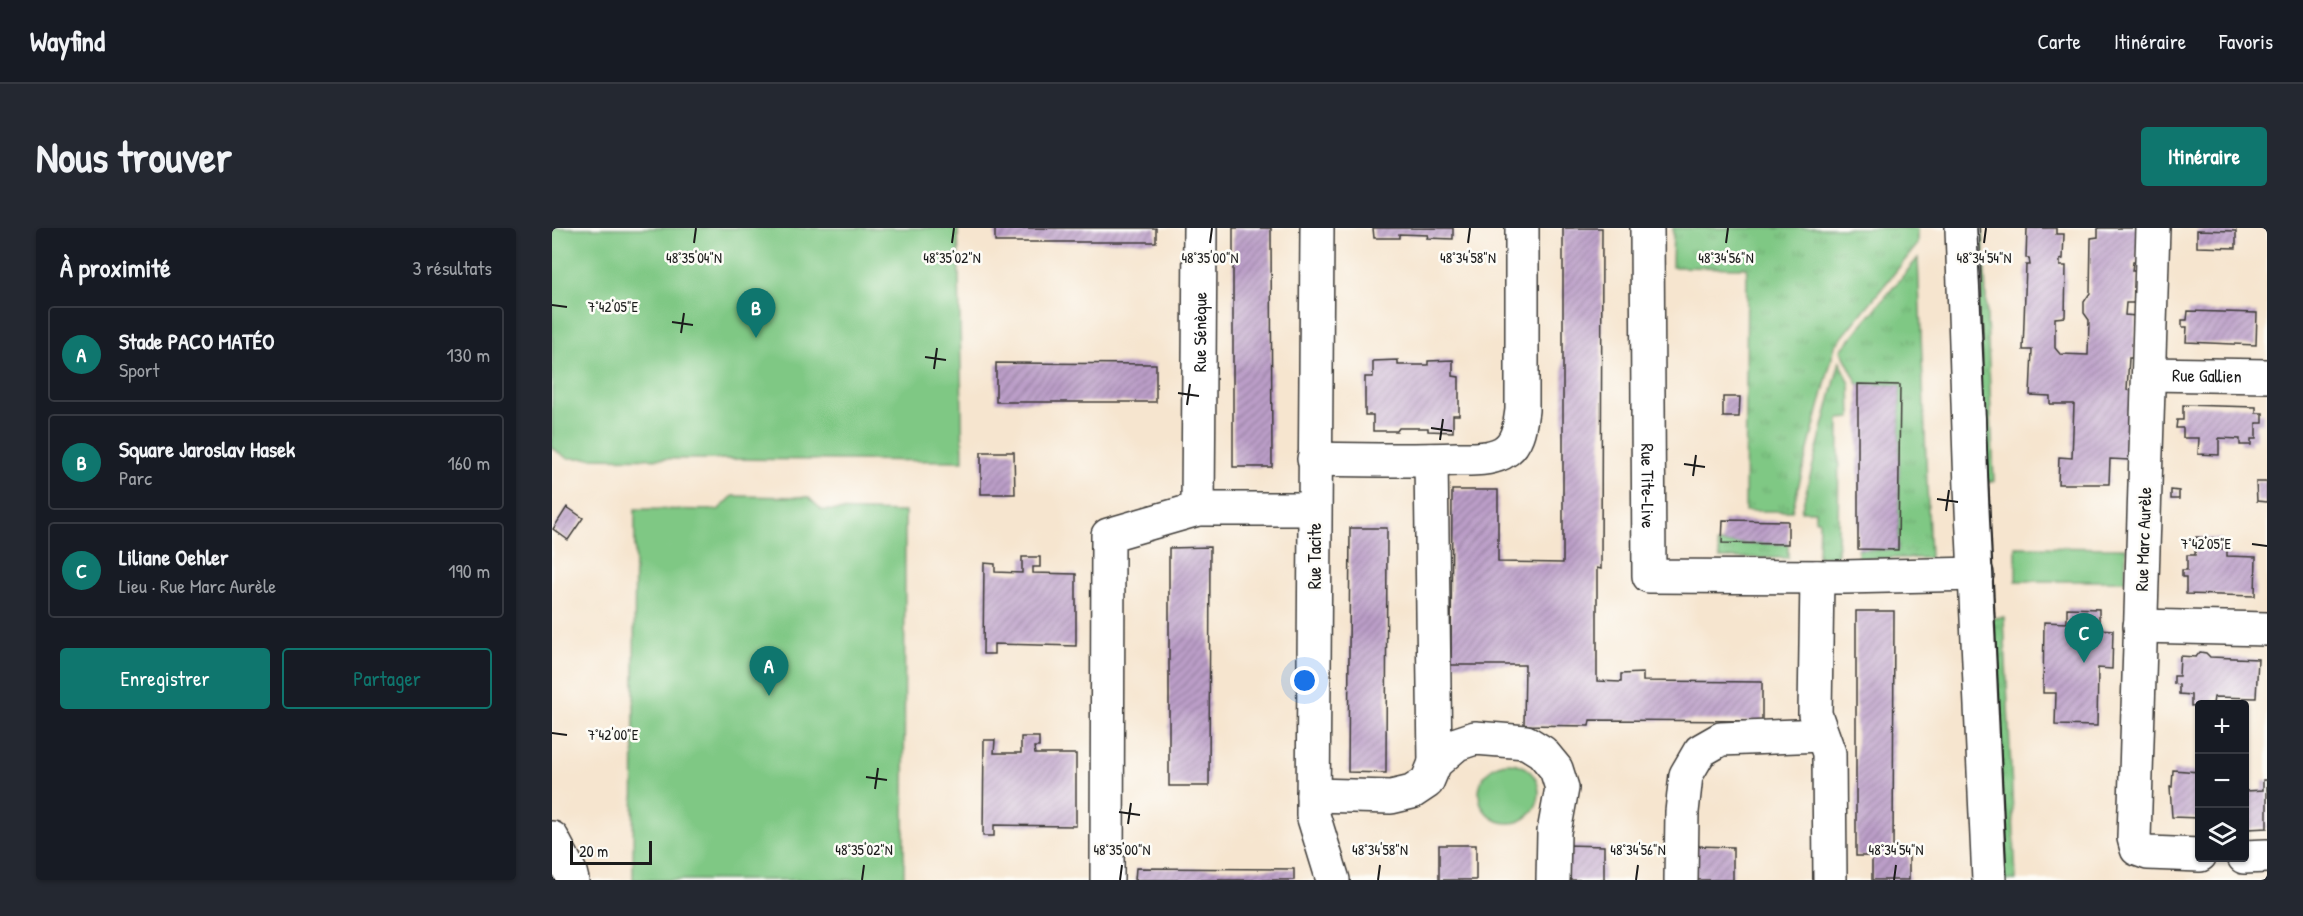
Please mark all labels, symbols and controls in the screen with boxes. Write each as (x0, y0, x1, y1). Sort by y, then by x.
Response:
text: Wayfind (30, 22, 105, 60)
text: Carte (2038, 27, 2081, 56)
text: Itinéraire (2114, 27, 2186, 56)
text: Favoris (2219, 27, 2273, 56)
button: Itinéraire (2141, 127, 2267, 186)
text: Nous trouver (36, 128, 232, 185)
text: 48°35'04"N (666, 247, 722, 268)
text: 48°35'02"N (923, 247, 981, 268)
text: 48°35'00"N (1181, 247, 1239, 268)
text: 48°34'58"N (1440, 247, 1496, 268)
text: 48°34'56"N (1698, 247, 1754, 268)
text: 48°34'54"N (1957, 247, 2011, 268)
text: À proximité (60, 250, 171, 285)
text: 3 résultats (412, 254, 492, 281)
pin: B (736, 288, 776, 338)
street label: Rue Sénèque (1186, 292, 1212, 372)
text: 7°42'05"E (588, 296, 638, 317)
text: Stade PACO MATÉO (119, 326, 274, 356)
text: A (77, 341, 86, 368)
text: 130 m (447, 341, 490, 368)
text: Sport (119, 356, 159, 383)
street label: Rue Gallien (2172, 362, 2242, 388)
text: Square Jaroslav Hasek (119, 434, 295, 464)
street label: Rue Tite-Live (1636, 443, 1661, 529)
text: B (76, 449, 87, 476)
text: 160 m (448, 449, 490, 476)
text: Parc (119, 464, 152, 491)
street label: Rue Marc Aurèle (2129, 486, 2157, 592)
street label: Rue Tacite (1302, 523, 1327, 589)
text: 7°42'05"E (2181, 533, 2231, 554)
text: Liliane Oehler (119, 542, 229, 572)
text: C (76, 557, 87, 584)
text: 190 m (448, 557, 490, 584)
text: Lieu · Rue Marc Aurèle (119, 572, 276, 599)
pin: C (2064, 614, 2104, 663)
pin: A (750, 646, 788, 696)
button: Enregistrer (60, 648, 270, 709)
button: Partager (282, 648, 492, 709)
your location (1290, 666, 1319, 695)
map controls (2195, 700, 2249, 862)
button: + (2195, 700, 2249, 754)
text: 7°42'00"E (588, 724, 639, 745)
button: − (2195, 754, 2249, 808)
button: layers (2195, 808, 2249, 862)
scale bar (570, 838, 652, 866)
text: 48°35'02"N (835, 839, 893, 860)
text: 48°35'00"N (1093, 839, 1151, 860)
text: 48°34'58"N (1352, 839, 1408, 860)
text: 48°34'56"N (1610, 839, 1666, 860)
text: 48°34'54"N (1869, 839, 1923, 860)
text: 20 m (579, 840, 608, 862)

